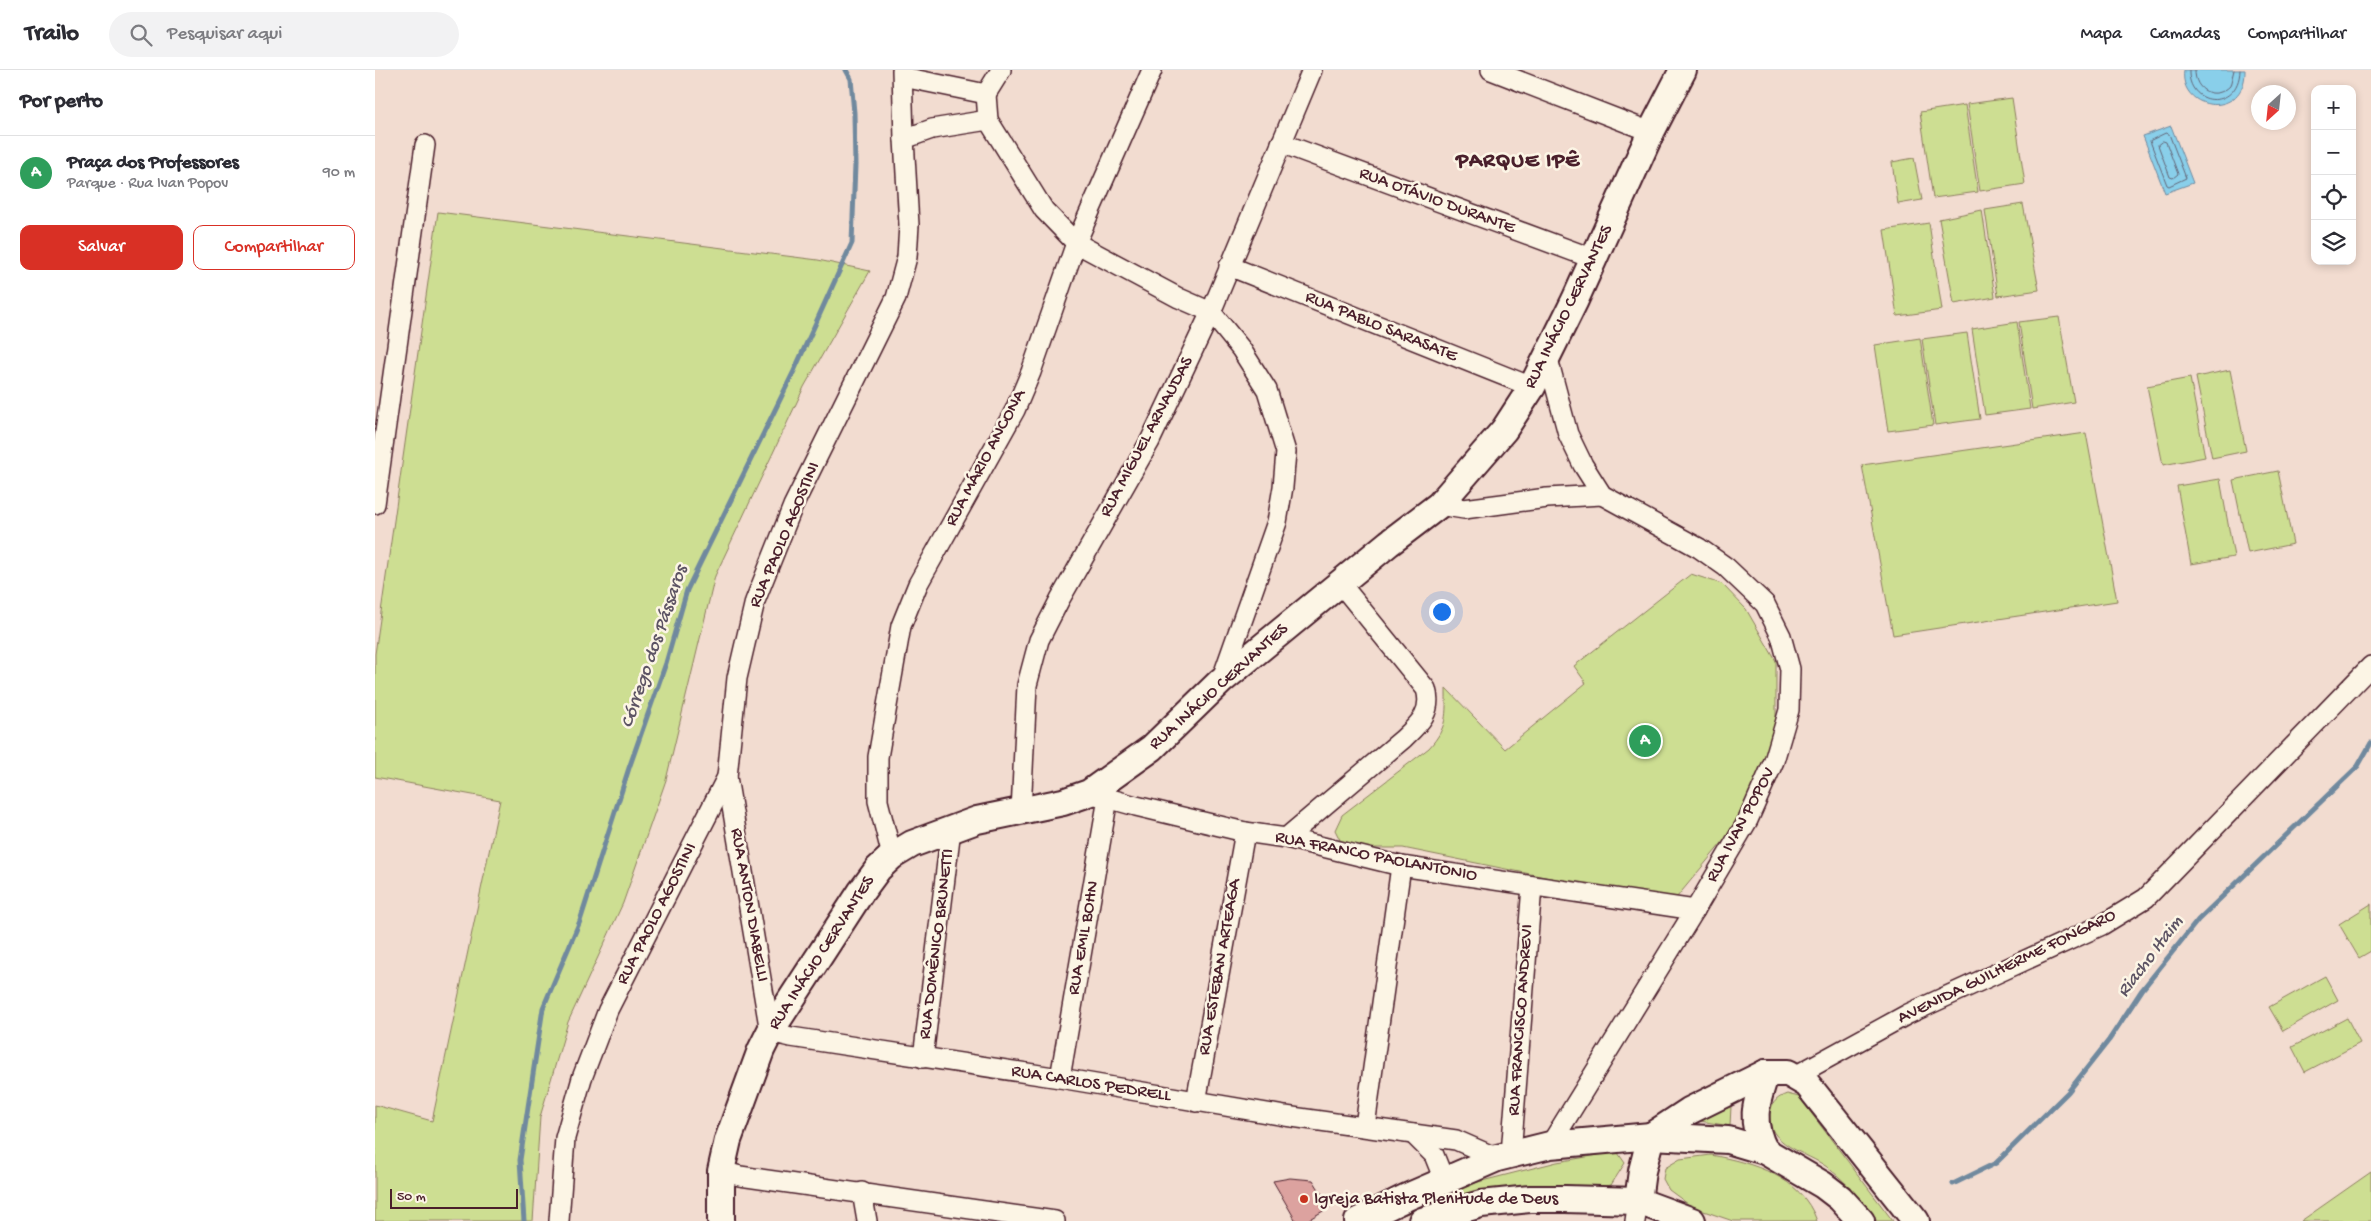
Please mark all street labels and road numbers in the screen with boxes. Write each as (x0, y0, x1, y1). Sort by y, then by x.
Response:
street label: RUA OTÁVIO DURANTE (1356, 162, 1519, 239)
street label: RUA INÁCIO CERVANTES (1519, 221, 1618, 392)
street label: RUA PABLO SARASATE (1302, 287, 1461, 367)
street label: RUA MIGUEL ARNAUDAS (1096, 353, 1199, 521)
street label: RUA MÁRIO ANCONA (940, 384, 1032, 530)
street label: RUA PAOLO AGOSTINI (745, 459, 825, 611)
street label: RUA INÁCIO CERVANTES (1144, 618, 1293, 755)
street label: RUA IVAN POPOV (1702, 764, 1780, 886)
street label: RUA ANTON DIABELLI (725, 827, 773, 983)
street label: RUA FRANCO PAOLANTONIO (1273, 827, 1479, 887)
street label: RUA PAOLO AGOSTINI (612, 840, 702, 988)
street label: RUA DOMÊNICO BRUNETTI (915, 847, 959, 1041)
street label: RUA INÁCIO CERVANTES (763, 871, 880, 1034)
street label: RUA ESTEBAN ARTEAGA (1194, 876, 1246, 1057)
street label: RUA EMIL BOHN (1064, 879, 1104, 997)
street label: AVENIDA GUILHERME FONGARO (1894, 905, 2120, 1029)
street label: RUA FRANCISCO ANDREVI (1504, 923, 1538, 1117)
street label: RUA CARLOS PEDRELL (1010, 1061, 1174, 1107)

